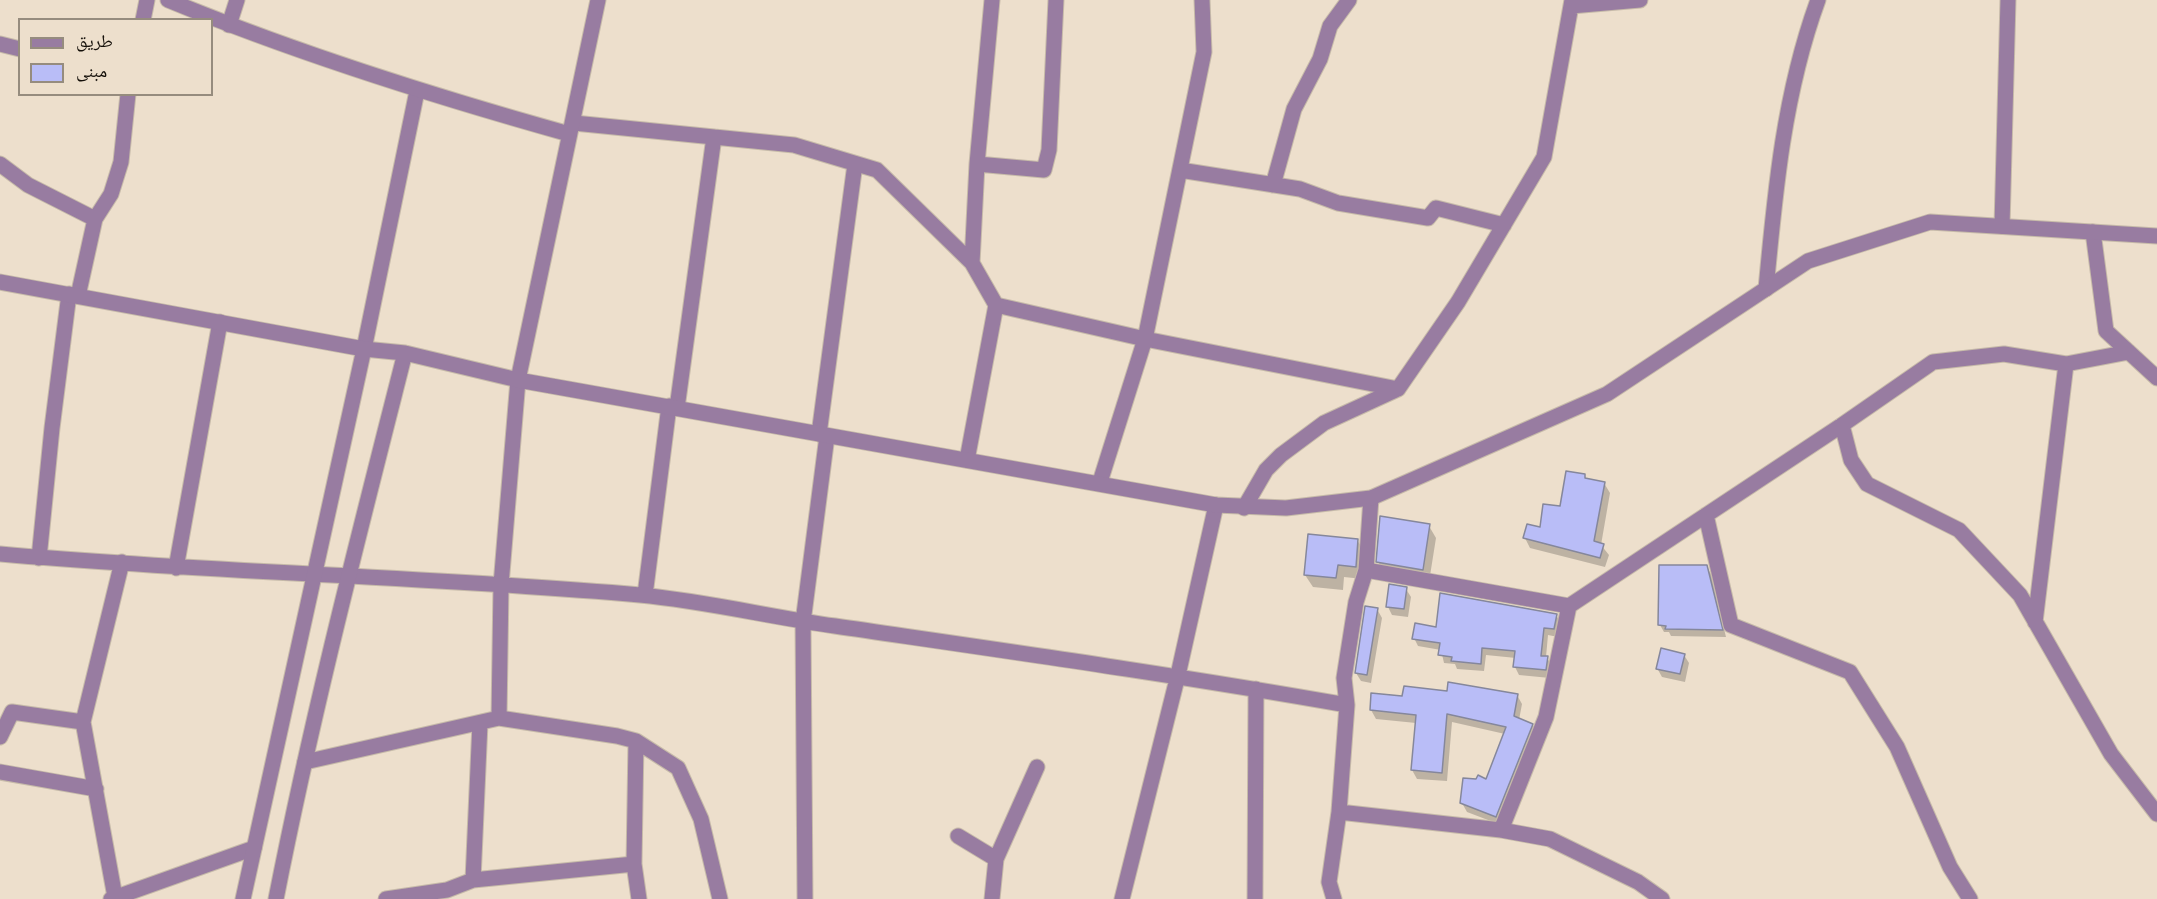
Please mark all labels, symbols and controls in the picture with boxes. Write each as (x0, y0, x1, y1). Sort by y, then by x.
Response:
legend (18, 18, 213, 96)
text: طريق (76, 30, 113, 51)
text: مبنى (76, 60, 107, 81)

